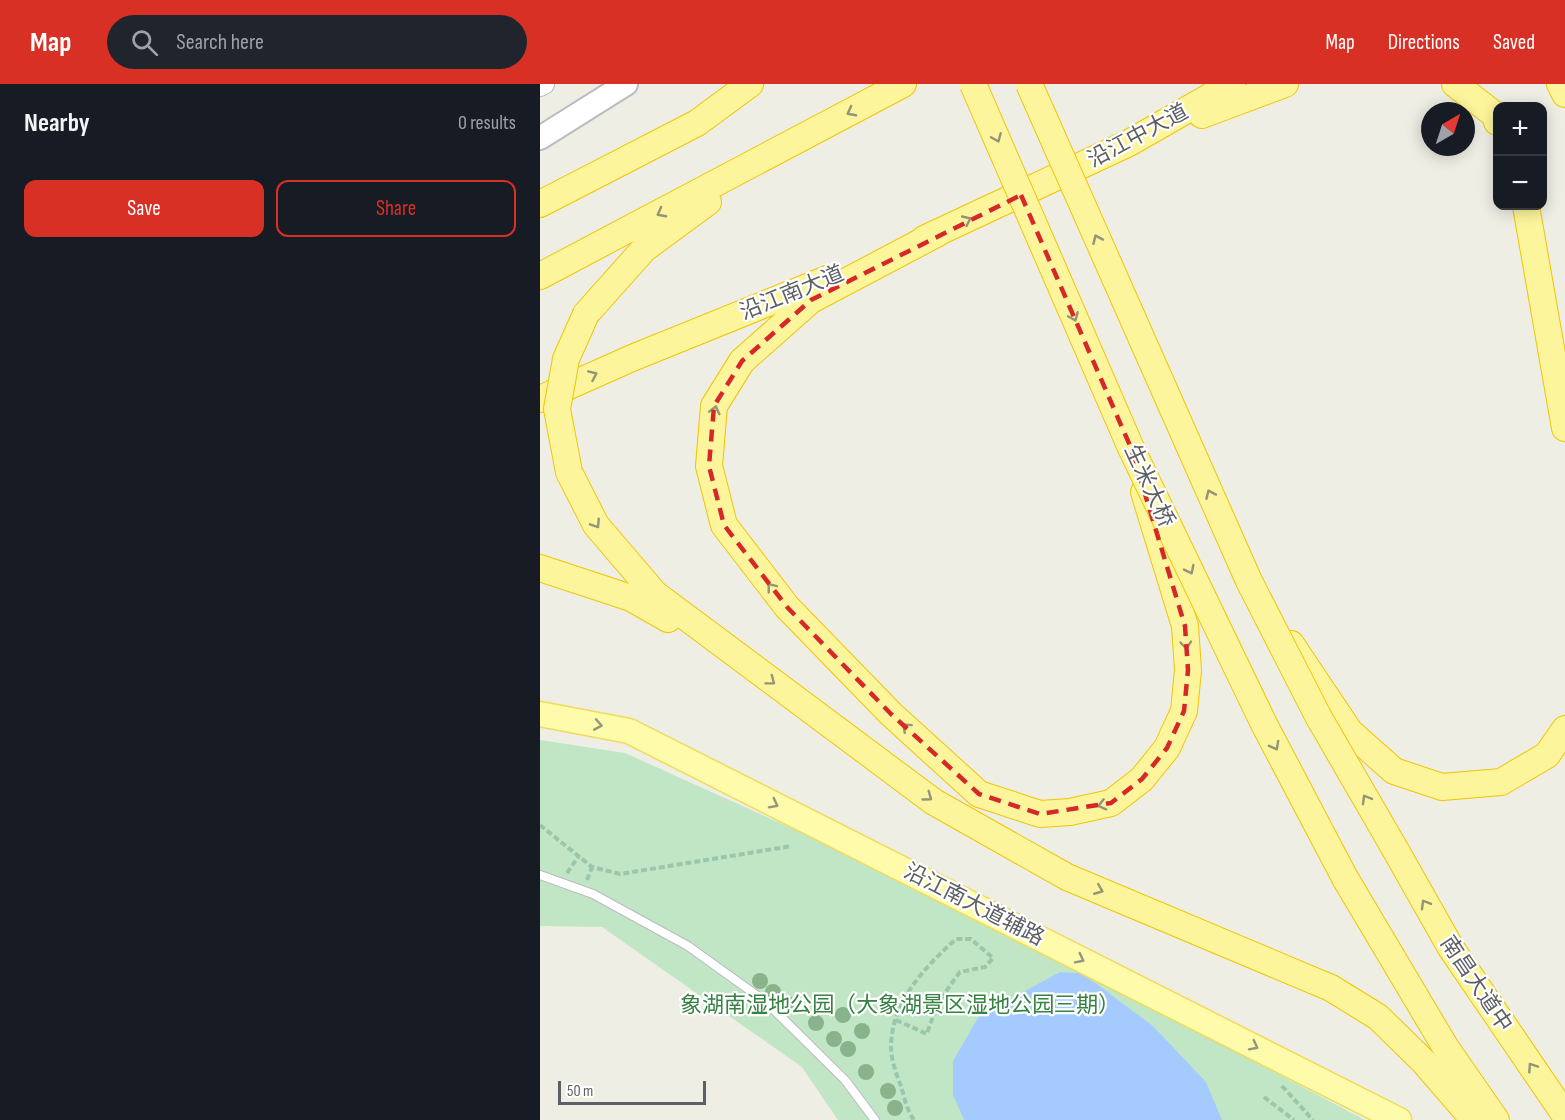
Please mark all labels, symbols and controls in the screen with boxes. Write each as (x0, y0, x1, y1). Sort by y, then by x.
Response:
search box (107, 15, 527, 69)
text: Map (30, 26, 71, 59)
icon: search (128, 26, 161, 59)
text: Search here (176, 29, 264, 56)
text: Map (1325, 30, 1355, 55)
text: Directions (1388, 30, 1460, 55)
text: Saved (1493, 30, 1535, 55)
street label: 沿江中大道 (1083, 98, 1193, 174)
north arrow (1421, 102, 1475, 156)
map controls (1493, 102, 1547, 210)
button: + (1493, 102, 1547, 156)
one-way arrow (847, 105, 858, 116)
text: Nearby (24, 108, 90, 139)
text: 0 results (458, 111, 516, 135)
one-way arrow (989, 131, 1001, 142)
button: − (1493, 156, 1547, 210)
button: Save (24, 180, 264, 237)
button: Share (276, 180, 516, 237)
one-way arrow (656, 206, 667, 217)
one-way arrow (961, 215, 972, 227)
one-way arrow (1093, 235, 1105, 246)
street label: 沿江南大道 (736, 260, 848, 326)
one-way arrow (1067, 310, 1079, 321)
one-way arrow (587, 371, 598, 383)
one-way arrow (708, 405, 721, 415)
street label: 生米大桥 (1118, 440, 1180, 532)
one-way arrow (1206, 490, 1218, 501)
one-way arrow (589, 517, 600, 528)
one-way arrow (1182, 564, 1194, 575)
one-way arrow (767, 582, 778, 593)
one-way arrow (1179, 641, 1192, 650)
one-way arrow (765, 674, 776, 685)
one-way arrow (592, 718, 602, 731)
one-way arrow (902, 723, 913, 734)
one-way arrow (1268, 739, 1279, 750)
one-way arrow (921, 790, 932, 801)
one-way arrow (1361, 795, 1373, 805)
one-way arrow (768, 797, 779, 809)
one-way arrow (1097, 797, 1107, 810)
street label: 沿江南大道辅路 (899, 858, 1049, 952)
one-way arrow (1093, 883, 1104, 895)
one-way arrow (1421, 900, 1433, 910)
street label: 南昌大道中 (1434, 931, 1518, 1037)
one-way arrow (1073, 951, 1084, 963)
park label: 象湖南湿地公园（大象湖景区湿地公园三期） (680, 992, 1120, 1019)
one-way arrow (1247, 1039, 1258, 1051)
one-way arrow (1528, 1063, 1539, 1074)
scale bar (558, 1078, 706, 1106)
text: 50 m (567, 1082, 593, 1101)

